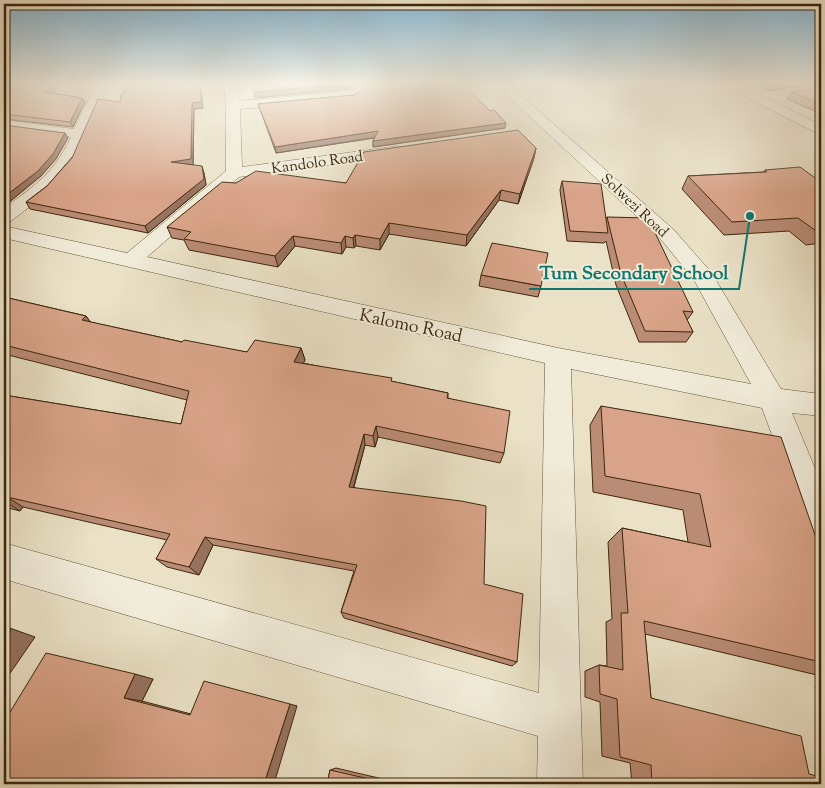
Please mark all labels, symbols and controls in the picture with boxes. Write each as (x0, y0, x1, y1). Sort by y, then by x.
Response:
street label: Kandolo Road (270, 147, 365, 180)
street label: Solwezi Road (595, 169, 673, 243)
callout: Tum Secondary School (529, 255, 739, 289)
text: Tum Secondary School (539, 261, 729, 288)
street label: Kalomo Road (357, 303, 465, 351)

